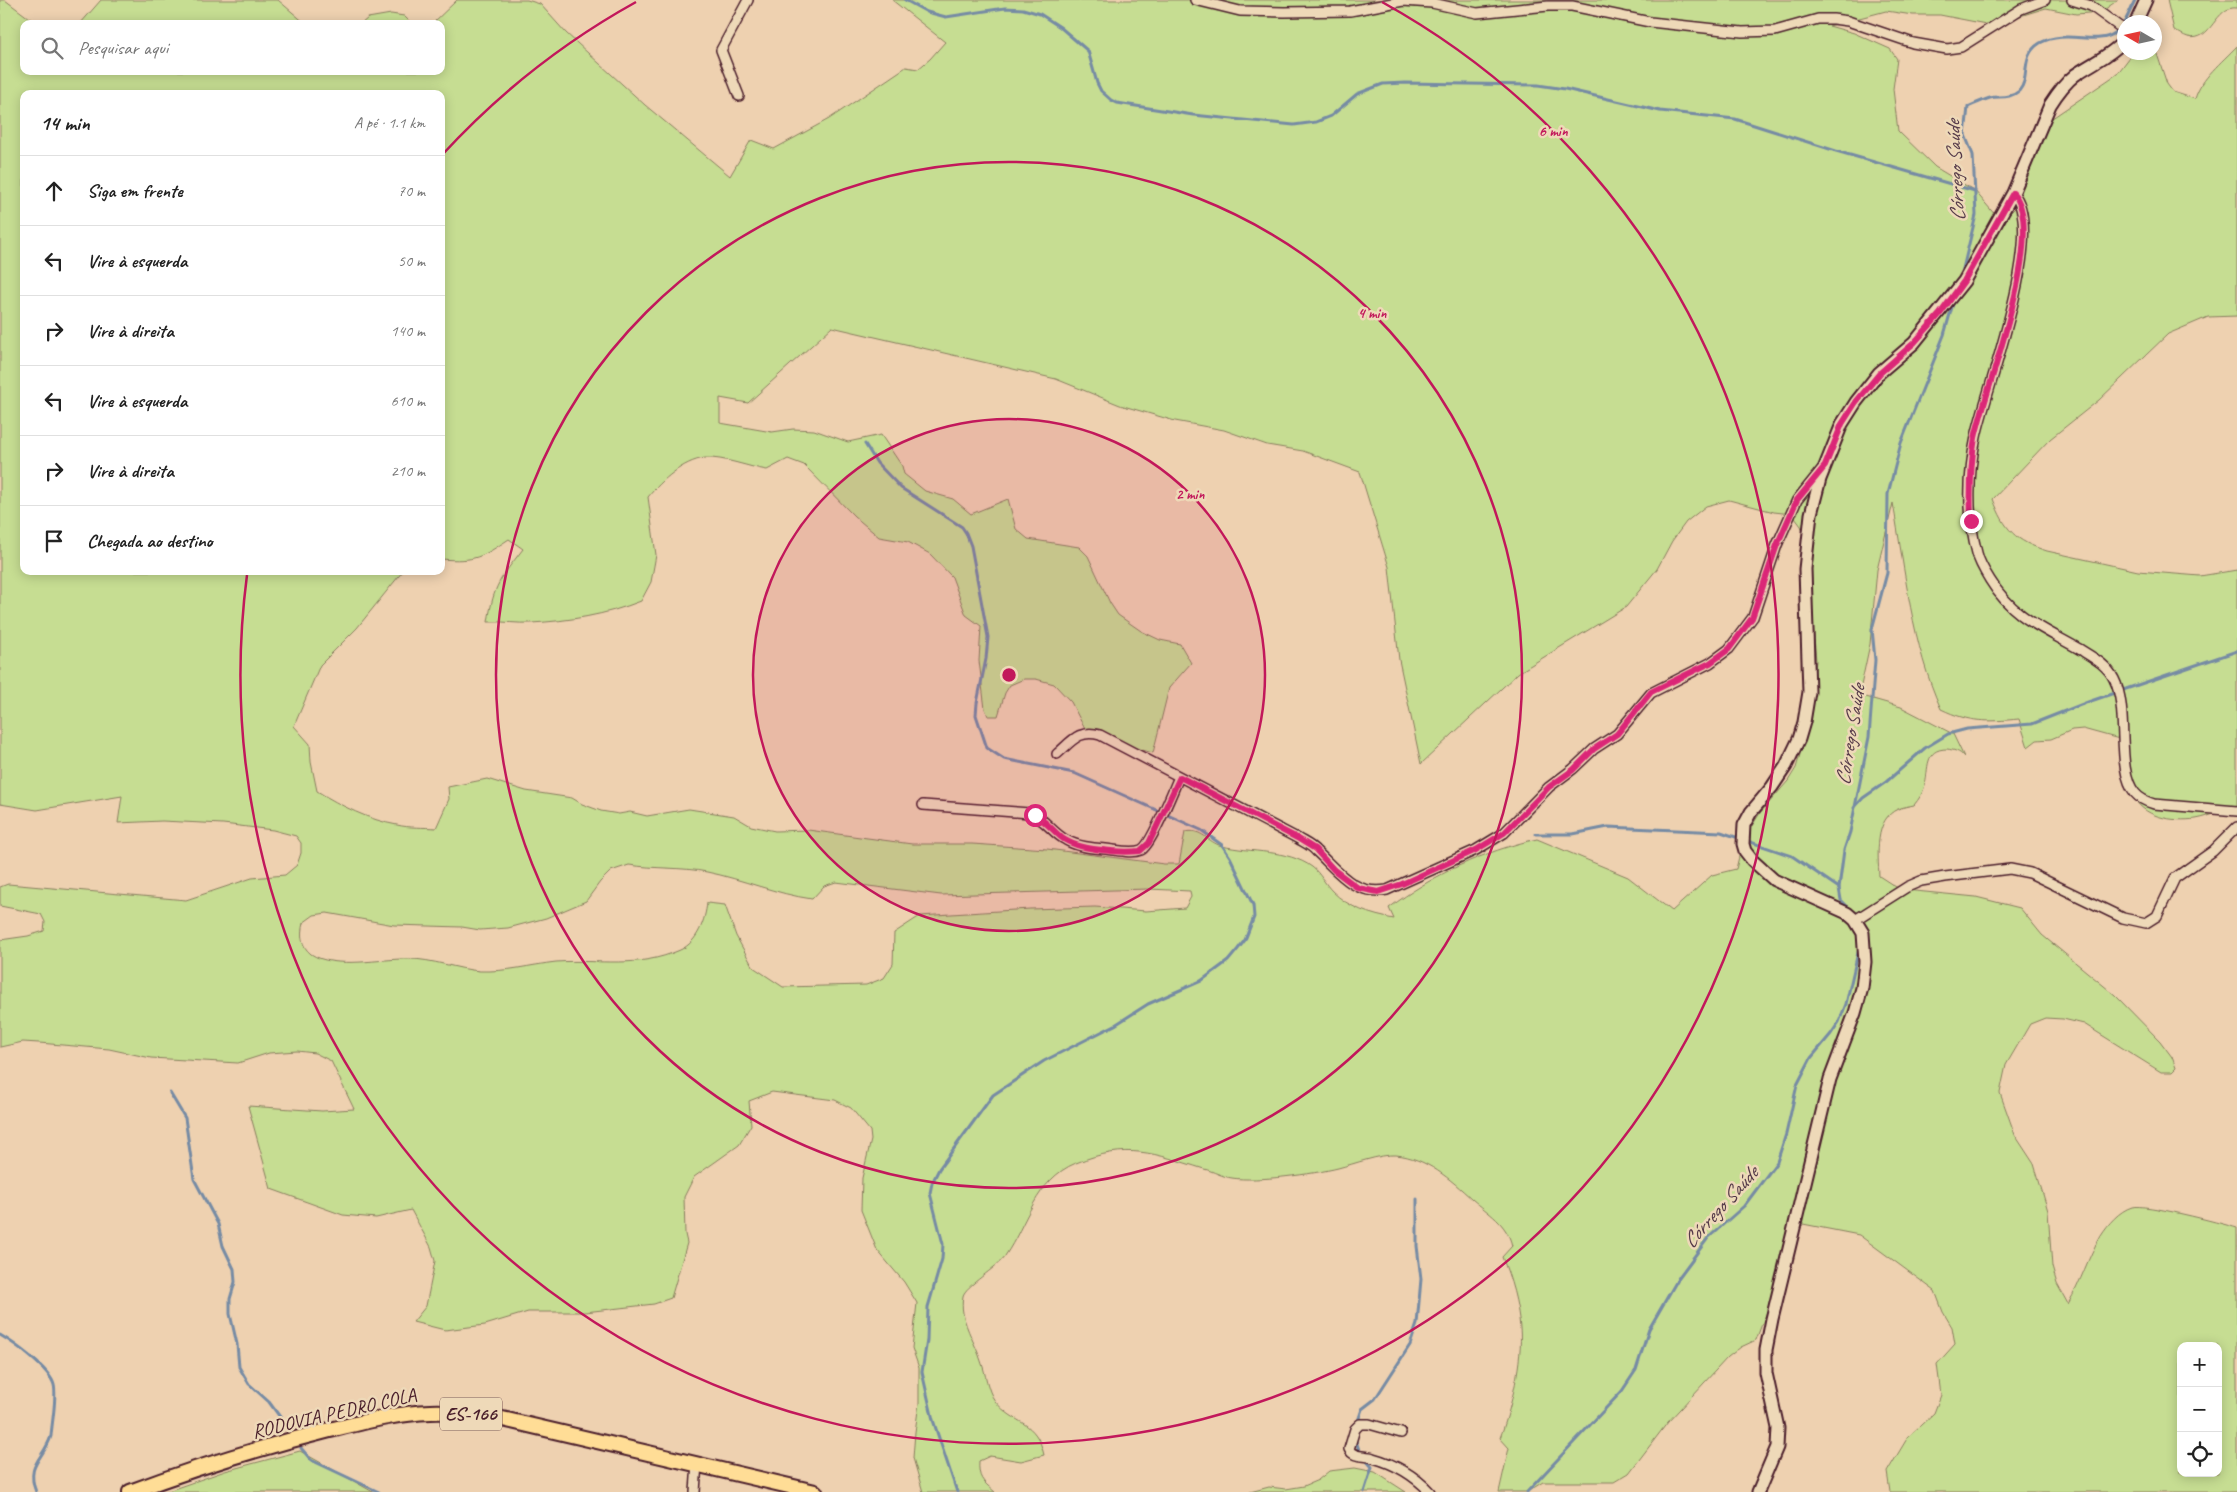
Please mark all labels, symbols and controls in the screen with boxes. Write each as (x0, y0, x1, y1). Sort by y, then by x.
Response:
north arrow (2117, 15, 2162, 60)
search box (20, 20, 445, 75)
icon: search (38, 34, 66, 62)
text: Pesquisar aqui (78, 36, 168, 60)
text: 14 min (40, 110, 90, 136)
text: A pé · 1.1 km (354, 113, 425, 133)
water label: Córrego Saúde (1939, 117, 1971, 222)
text: 6 min (1538, 122, 1569, 141)
icon: ahead (40, 177, 68, 205)
text: Siga em frente (87, 179, 183, 203)
text: 70 m (398, 181, 425, 201)
icon: left (40, 247, 68, 275)
text: Vire à esquerda (87, 249, 187, 273)
text: 50 m (398, 251, 425, 271)
text: 4 min (1358, 304, 1387, 323)
icon: right (40, 317, 68, 345)
text: Vire à direita (87, 319, 174, 343)
text: 140 m (391, 321, 425, 341)
icon: left (40, 387, 68, 415)
text: Vire à esquerda (87, 389, 187, 413)
text: 610 m (391, 391, 425, 411)
icon: right (40, 457, 68, 485)
text: Vire à direita (87, 459, 174, 483)
text: 210 m (391, 461, 425, 481)
text: 2 min (1176, 485, 1205, 504)
route end (1960, 510, 1983, 533)
icon: arrive (40, 527, 68, 555)
text: Chegada ao destino (87, 529, 213, 553)
centre of rings (1000, 666, 1018, 684)
water label: Córrego Saúde (1829, 680, 1871, 787)
route start (1024, 804, 1047, 827)
water label: Córrego Saúde (1677, 1158, 1766, 1253)
map controls (2177, 1342, 2222, 1477)
button: + (2177, 1342, 2222, 1387)
street label: RODOVIA PEDRO COLA (250, 1382, 419, 1444)
button: − (2177, 1387, 2222, 1432)
road number: ES-166 (440, 1398, 502, 1430)
button: locate (2177, 1432, 2222, 1477)

